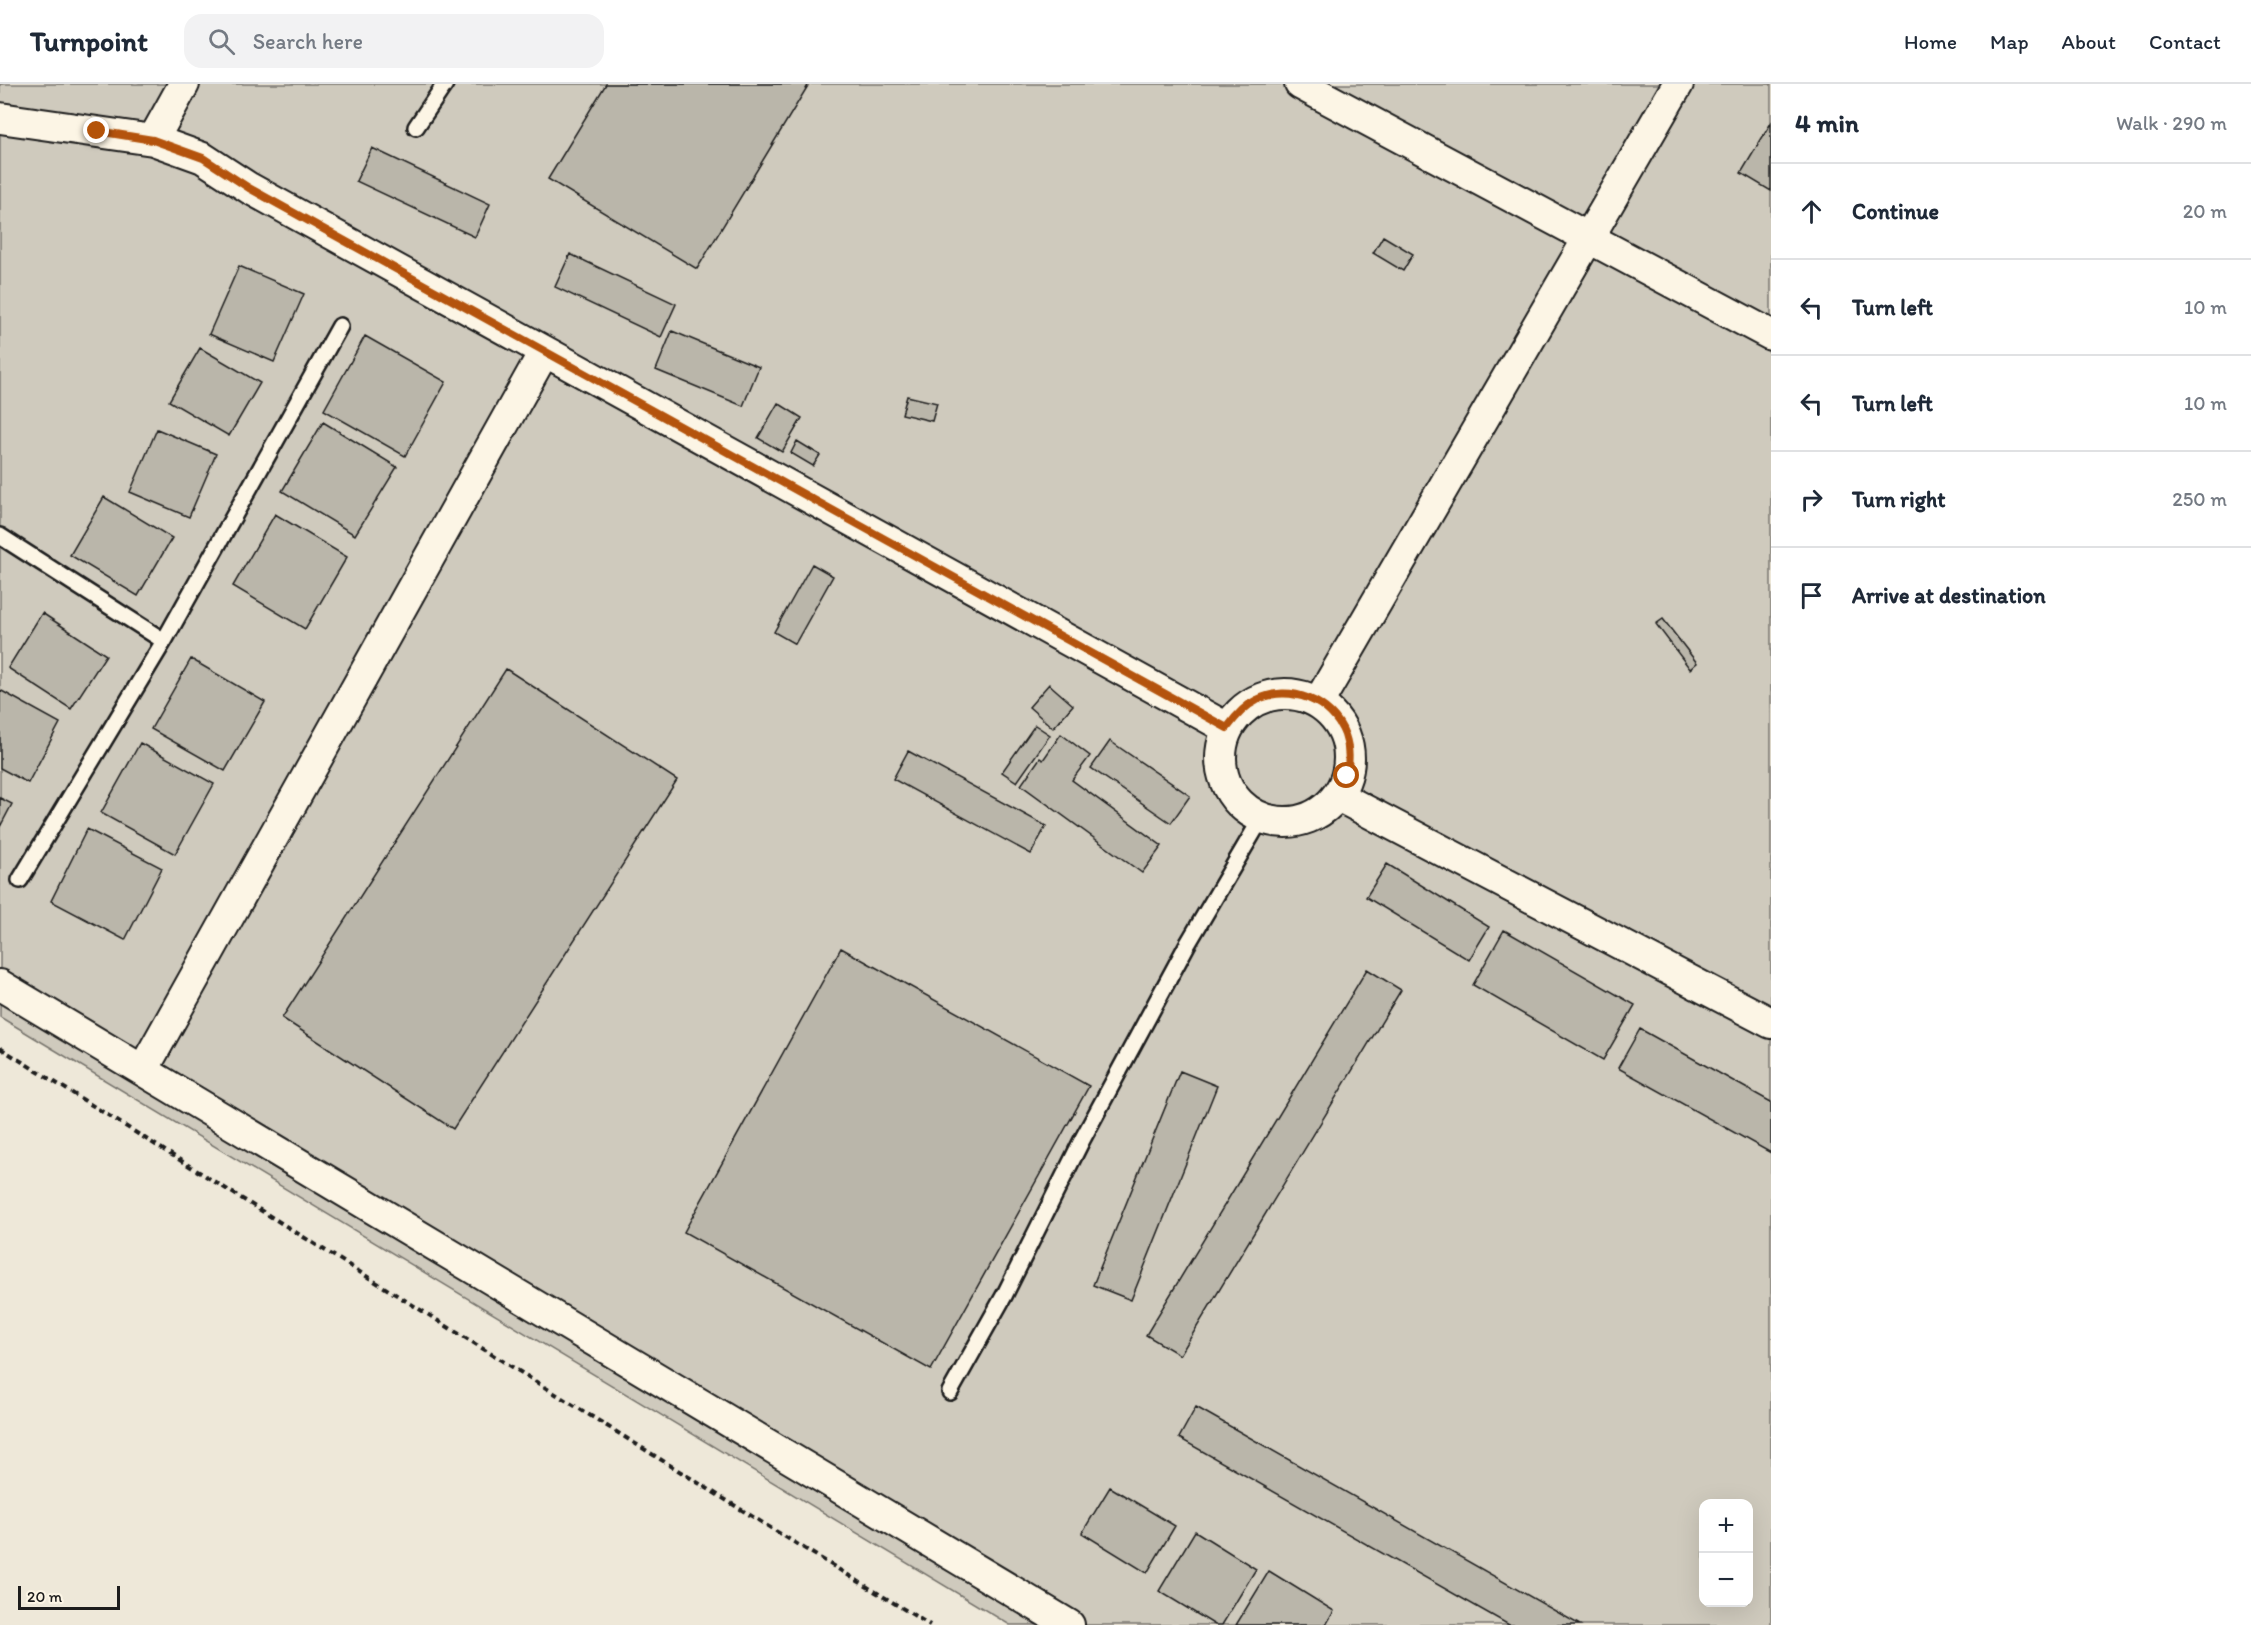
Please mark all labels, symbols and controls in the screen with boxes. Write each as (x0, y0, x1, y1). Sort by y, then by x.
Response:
search box (184, 14, 604, 68)
text: Turnpoint (30, 24, 148, 58)
icon: search (205, 25, 238, 58)
text: Search here (253, 28, 363, 55)
text: Home (1904, 29, 1957, 54)
text: Map (1990, 29, 2029, 54)
text: About (2062, 29, 2116, 54)
text: Contact (2149, 29, 2221, 54)
text: 4 min (1795, 107, 1859, 139)
text: Walk · 290 m (2116, 111, 2227, 135)
route end (83, 117, 109, 143)
icon: ahead (1795, 195, 1828, 228)
text: Continue (1852, 198, 1939, 225)
text: 20 m (2183, 199, 2227, 223)
icon: left (1795, 291, 1828, 324)
text: Turn left (1852, 294, 1933, 321)
text: 10 m (2184, 295, 2227, 319)
icon: left (1795, 387, 1828, 420)
text: Turn left (1852, 390, 1933, 417)
text: 10 m (2184, 391, 2227, 415)
icon: right (1795, 483, 1828, 516)
text: Turn right (1852, 486, 1946, 513)
text: 250 m (2172, 487, 2227, 511)
icon: arrive (1795, 579, 1828, 612)
text: Arrive at destination (1852, 582, 2046, 609)
route start (1333, 762, 1359, 788)
map controls (1699, 1499, 1753, 1607)
button: + (1699, 1499, 1753, 1553)
button: − (1699, 1553, 1753, 1607)
scale bar (18, 1583, 120, 1610)
text: 20 m (27, 1587, 62, 1606)

